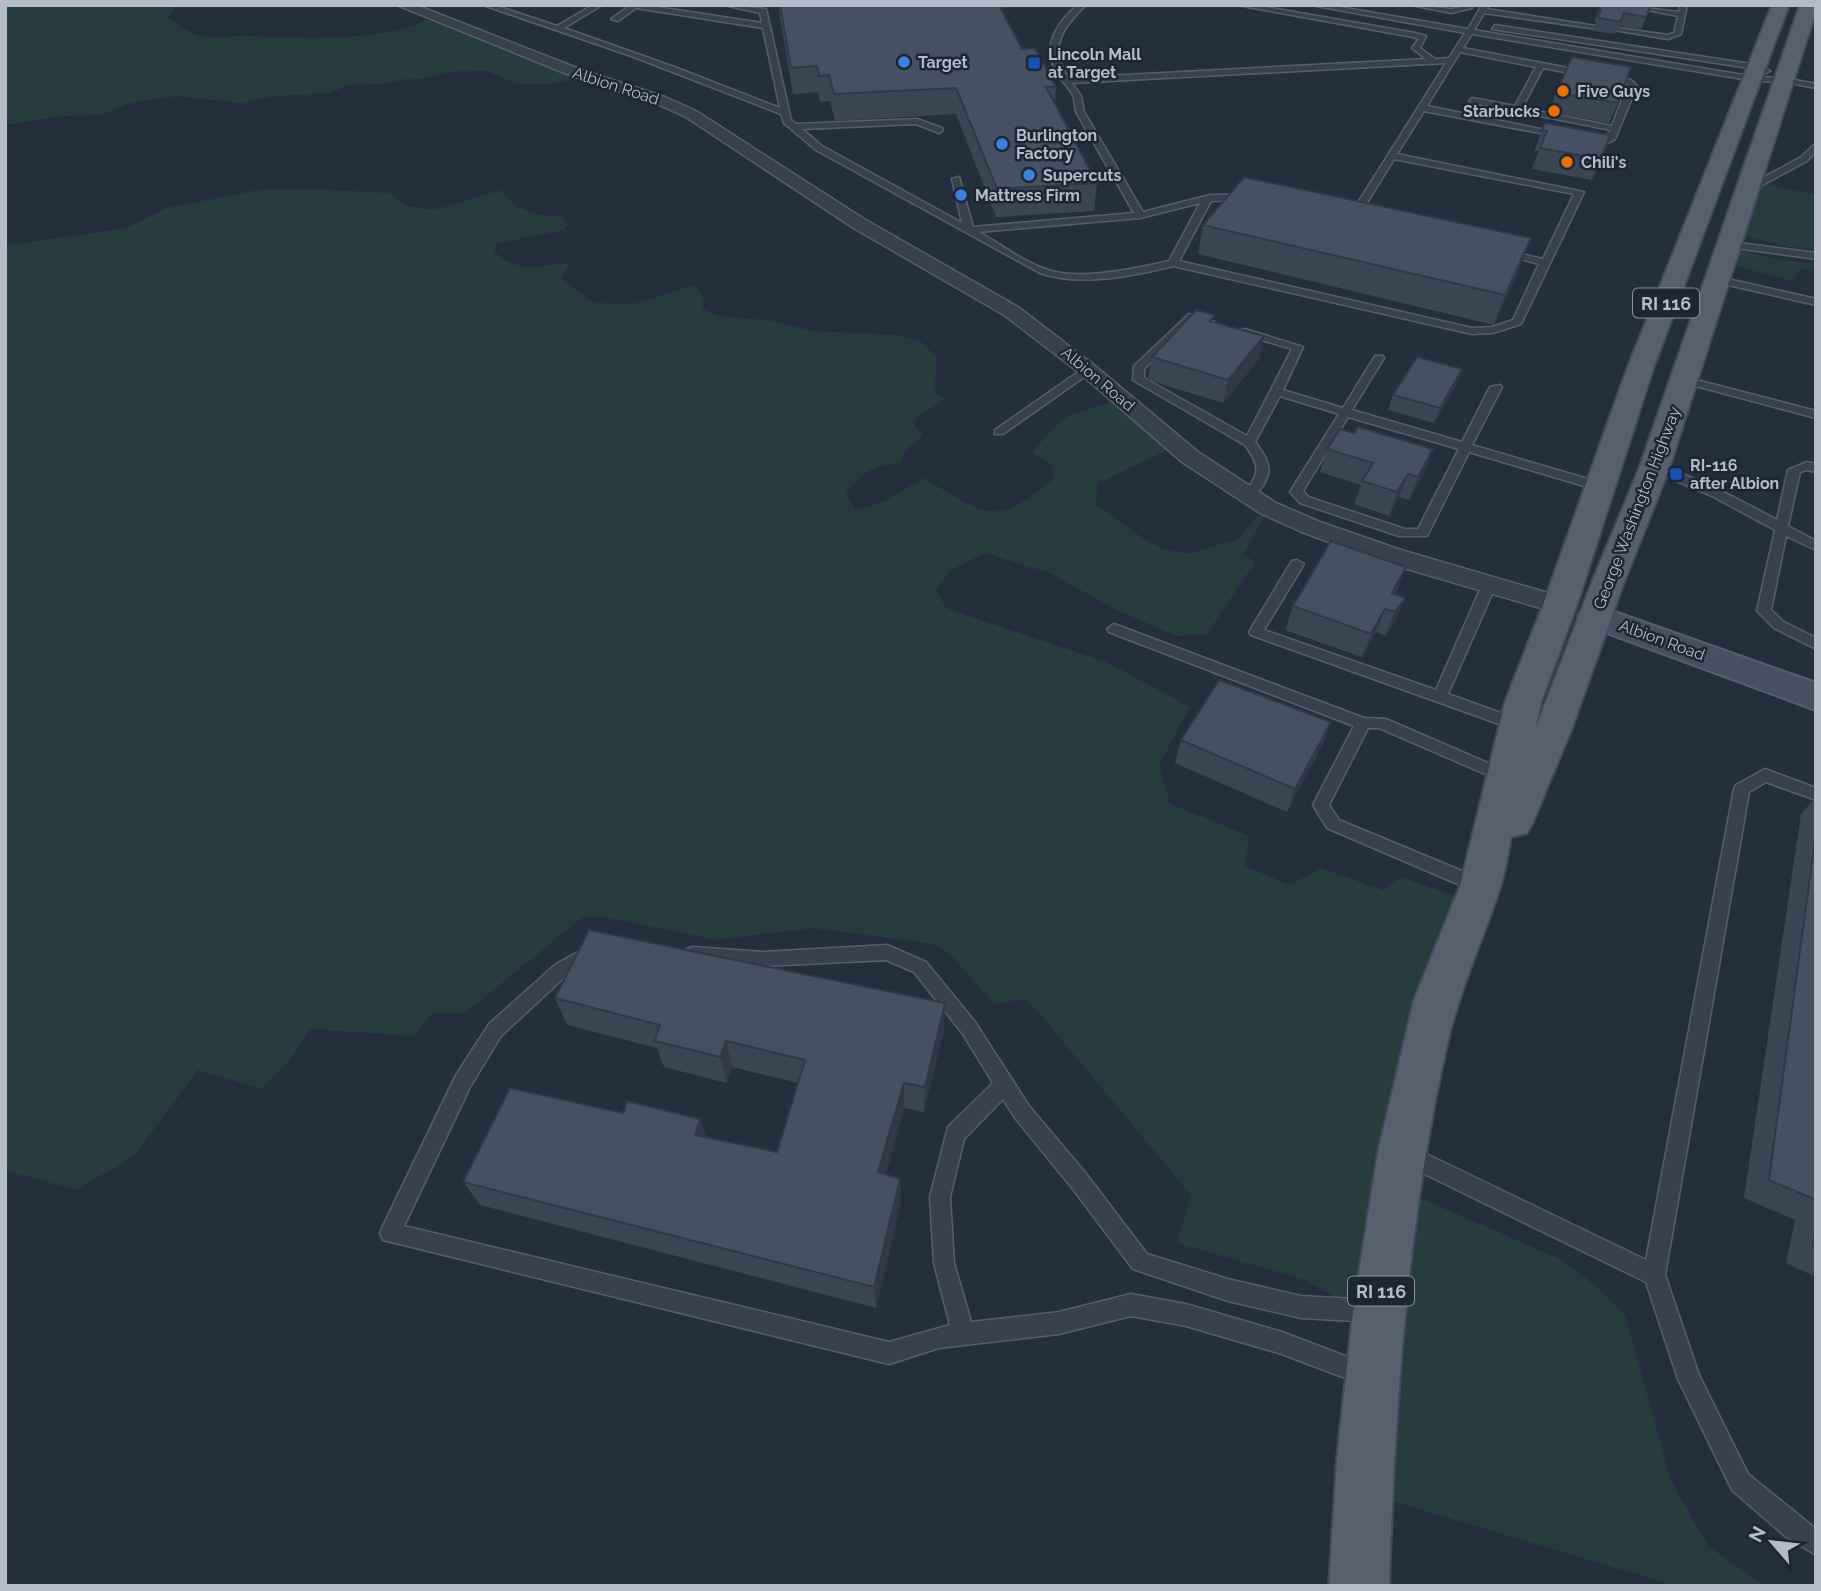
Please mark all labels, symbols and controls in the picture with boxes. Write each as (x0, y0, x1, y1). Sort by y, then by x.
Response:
place label: Lincoln Mall at Target (1048, 45, 1142, 82)
place label: Target (918, 53, 968, 72)
marker: Target (896, 54, 912, 70)
marker: Lincoln Mall at Target (1026, 55, 1042, 71)
street label: Albion Road (570, 63, 662, 109)
place label: Five Guys (1577, 82, 1650, 101)
marker: Five Guys (1555, 83, 1571, 99)
place label: Starbucks (1463, 102, 1540, 121)
marker: Starbucks (1546, 103, 1562, 119)
place label: Burlington Factory (1016, 126, 1097, 163)
marker: Burlington Factory (994, 136, 1010, 152)
place label: Chili's (1581, 153, 1626, 172)
marker: Chili's (1559, 154, 1575, 170)
place label: Supercuts (1043, 166, 1121, 185)
marker: Supercuts (1021, 167, 1037, 183)
place label: Mattress Firm (975, 186, 1080, 205)
marker: Mattress Firm (953, 187, 969, 203)
road number: RI 116 (1633, 288, 1699, 318)
street label: Albion Road (1057, 343, 1139, 415)
street label: George Washington Highway (1590, 404, 1685, 612)
place label: RI-116 after Albion (1690, 456, 1779, 493)
marker: RI-116 after Albion (1668, 466, 1684, 482)
street label: Albion Road (1617, 616, 1707, 664)
road number: RI 116 (1348, 1276, 1414, 1306)
north arrow (1737, 1507, 1807, 1577)
text: N (1744, 1522, 1770, 1546)

